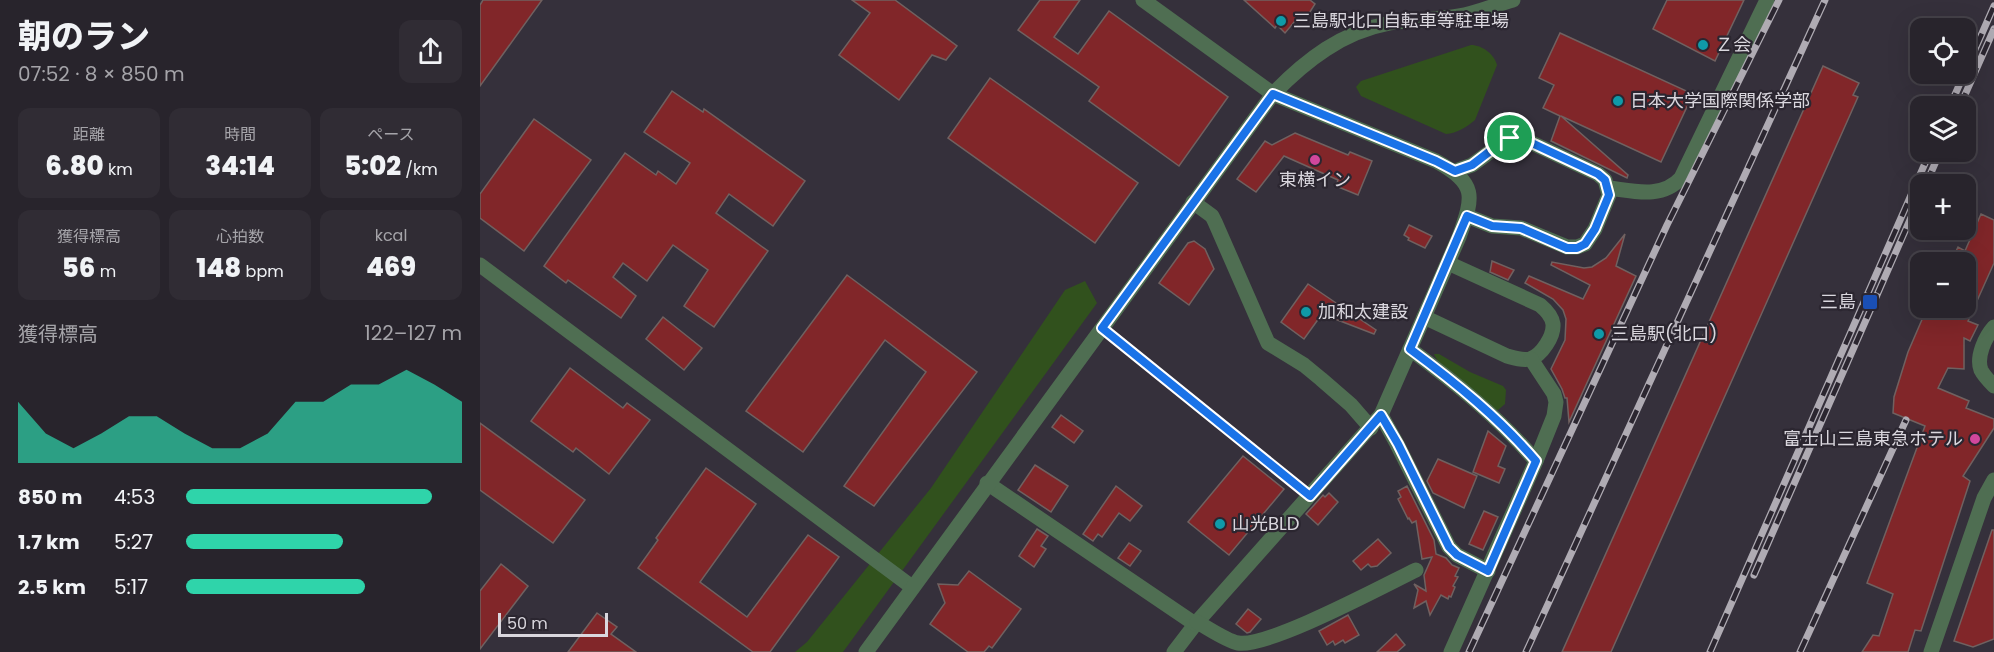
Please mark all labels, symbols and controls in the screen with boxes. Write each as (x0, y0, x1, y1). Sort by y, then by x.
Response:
place label: 三島駅北口自転車等駐車場 (1293, 8, 1509, 33)
text: 朝のラン (18, 13, 150, 60)
marker: 三島駅北口自転車等駐車場 (1274, 14, 1288, 28)
map controls (1910, 18, 1976, 318)
button: locate (1910, 18, 1976, 84)
button: share (399, 20, 462, 83)
place label: Ｚ会 (1715, 32, 1751, 57)
marker: Ｚ会 (1696, 38, 1710, 52)
text: 07:52 · 8 × 850 m (18, 60, 185, 88)
place label: 日本大学国際関係学部 (1630, 88, 1810, 113)
marker: 日本大学国際関係学部 (1611, 94, 1625, 108)
button: layers (1910, 96, 1976, 162)
pin (1484, 112, 1535, 163)
icon: arrive (1493, 121, 1526, 154)
text: 距離 (73, 123, 105, 146)
text: 時間 (224, 123, 256, 146)
text: ペース (367, 123, 415, 146)
text: 6.80 (45, 148, 104, 184)
text: 34:14 (205, 148, 275, 184)
text: 5:02 (344, 148, 401, 184)
marker: 東横イン (1308, 153, 1322, 167)
text: km (104, 158, 133, 181)
text: /km (401, 158, 438, 181)
place label: 東横イン (1279, 167, 1351, 192)
button: + (1910, 174, 1976, 240)
text: kcal (375, 224, 407, 247)
text: 獲得標高 (57, 225, 121, 248)
text: 心拍数 (216, 225, 264, 248)
text: 469 (366, 249, 416, 285)
text: 56 (62, 250, 95, 286)
text: 148 (196, 250, 241, 286)
button: − (1910, 252, 1976, 318)
text: m (95, 260, 116, 283)
text: bpm (241, 260, 284, 283)
place label: 三島 (1820, 289, 1856, 314)
marker: 三島 (1861, 293, 1879, 311)
place label: 加和太建設 (1318, 299, 1408, 324)
marker: 加和太建設 (1299, 305, 1313, 319)
text: 122–127 m (364, 319, 462, 347)
text: 獲得標高 (18, 320, 98, 348)
place label: 三島駅(北口) (1611, 321, 1717, 346)
marker: 三島駅(北口) (1592, 327, 1606, 341)
place label: 富士山三島東急ホテル (1783, 426, 1963, 451)
marker: 富士山三島東急ホテル (1968, 432, 1982, 446)
text: 850 m (18, 483, 82, 511)
text: 4:53 (114, 483, 155, 511)
place label: 山光BLD (1232, 511, 1300, 536)
marker: 山光BLD (1213, 517, 1227, 531)
text: 1.7 km (18, 528, 80, 556)
text: 5:27 (114, 528, 153, 556)
text: 2.5 km (18, 573, 86, 601)
text: 5:17 (114, 573, 148, 601)
scale bar (498, 610, 608, 638)
text: 50 m (507, 612, 548, 635)

